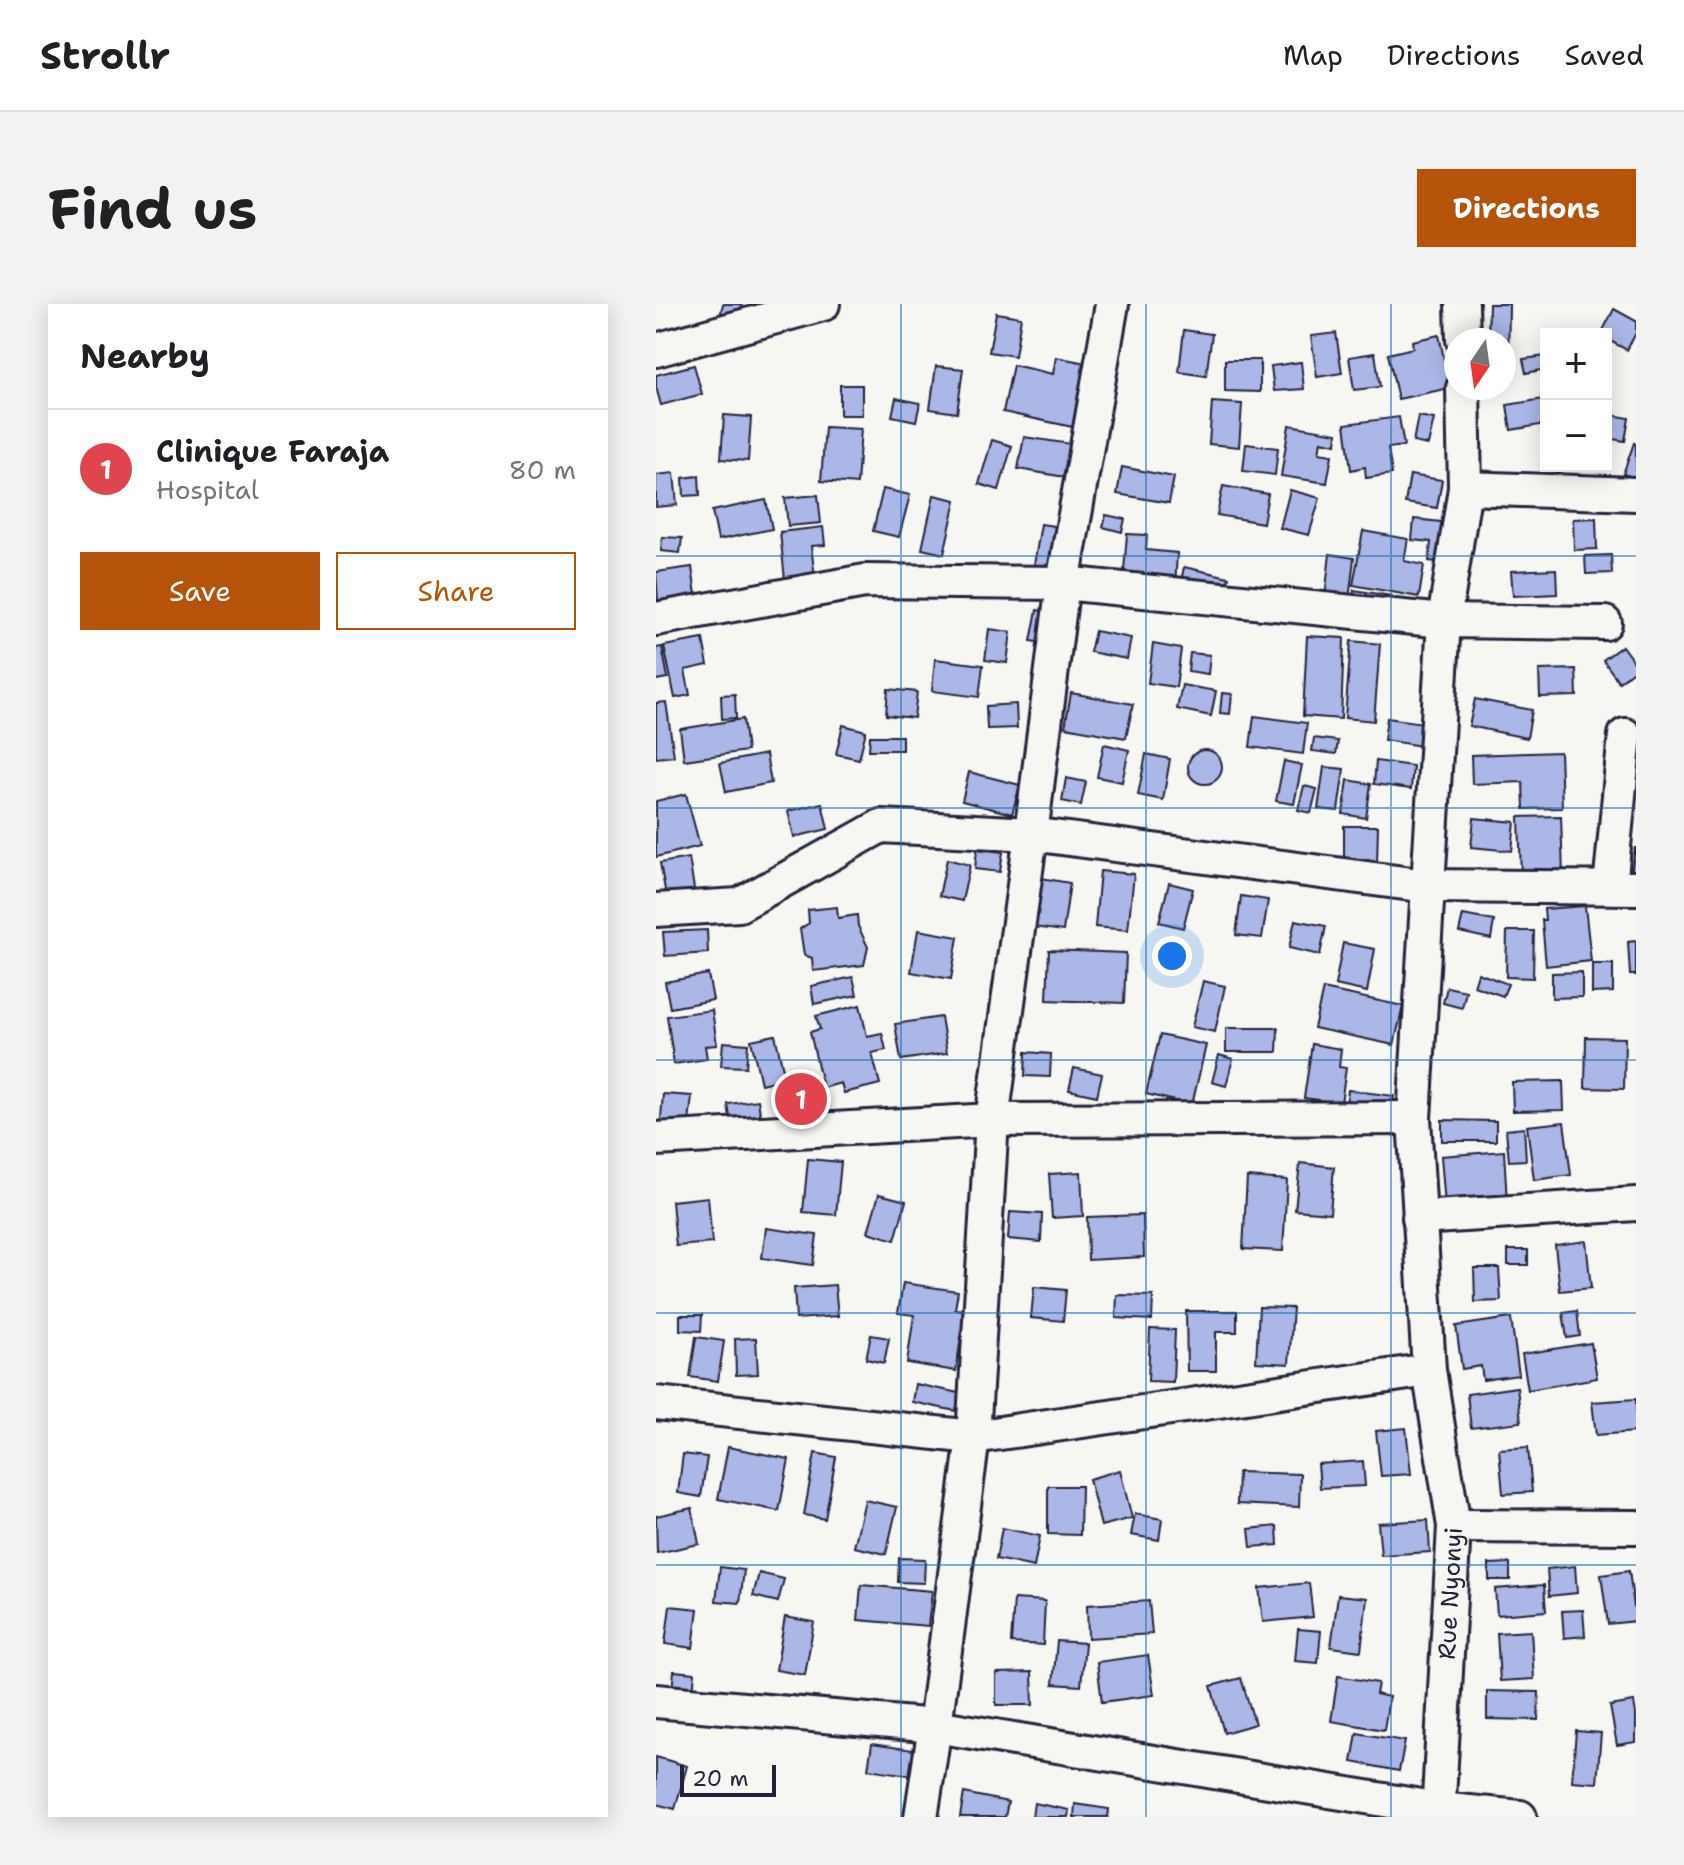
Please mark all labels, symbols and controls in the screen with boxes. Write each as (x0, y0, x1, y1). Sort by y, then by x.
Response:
text: Strollr (40, 30, 170, 81)
text: Map (1283, 36, 1343, 74)
text: Directions (1387, 36, 1521, 74)
text: Saved (1565, 36, 1644, 74)
button: Directions (1417, 169, 1636, 247)
text: Find us (48, 171, 257, 246)
north arrow (1444, 328, 1516, 400)
map controls (1540, 328, 1612, 472)
button: + (1540, 328, 1612, 400)
text: Nearby (80, 333, 210, 379)
button: − (1540, 400, 1612, 472)
text: Clinique Faraja (156, 431, 389, 472)
text: 1 (100, 452, 112, 487)
text: 80 m (509, 452, 576, 487)
text: Hospital (156, 472, 259, 507)
button: Save (80, 552, 320, 630)
button: Share (336, 552, 576, 630)
your location (1152, 936, 1192, 976)
pin: 1 (775, 1069, 827, 1129)
street label: Rue Nyonyi (1431, 1526, 1470, 1660)
scale bar (680, 1761, 776, 1797)
text: 20 m (692, 1764, 749, 1793)

